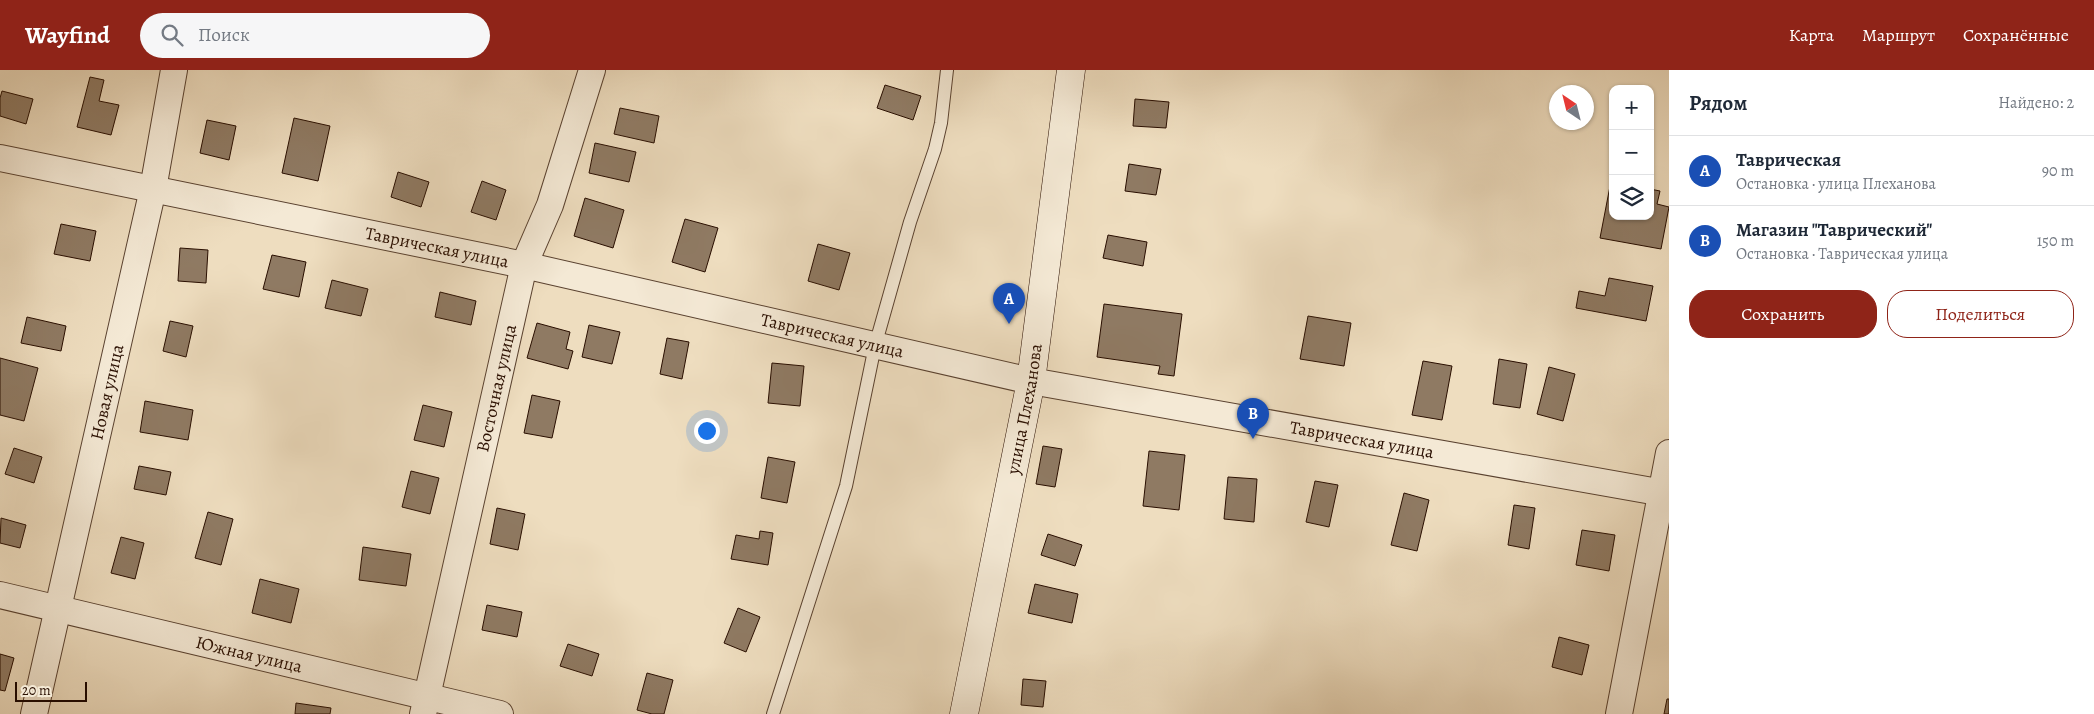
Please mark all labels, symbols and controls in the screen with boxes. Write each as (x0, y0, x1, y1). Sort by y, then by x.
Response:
search box (140, 13, 490, 58)
text: Wayfind (25, 19, 110, 51)
icon: search (158, 21, 186, 49)
text: Поиск (198, 22, 250, 48)
text: Карта (1789, 23, 1834, 47)
text: Маршрут (1862, 23, 1935, 47)
text: Сохранённые (1963, 23, 2069, 47)
north arrow (1549, 85, 1594, 130)
map controls (1609, 85, 1654, 220)
button: + (1609, 85, 1654, 130)
text: Рядом (1689, 89, 1747, 117)
text: Найдено: 2 (1998, 92, 2074, 114)
button: − (1609, 130, 1654, 175)
text: Таврическая (1736, 147, 1841, 173)
text: A (1700, 160, 1710, 182)
text: 90 m (2042, 160, 2074, 182)
text: Остановка · улица Плеханова (1736, 173, 1936, 195)
button: layers (1609, 175, 1654, 220)
text: Магазин "Таврический" (1736, 217, 1932, 243)
street label: Таврическая улица (363, 221, 512, 274)
text: B (1700, 230, 1710, 252)
text: 150 m (2037, 230, 2074, 252)
text: Остановка · Таврическая улица (1736, 243, 1948, 265)
pin: A (993, 283, 1025, 324)
button: Сохранить (1689, 290, 1877, 338)
button: Поделиться (1887, 290, 2074, 338)
street label: Таврическая улица (758, 308, 907, 364)
street label: Восточная улица (470, 321, 522, 454)
street label: Новая улица (84, 341, 130, 442)
street label: улица Плеханова (1000, 342, 1048, 477)
pin: B (1237, 398, 1269, 439)
street label: Таврическая улица (1288, 415, 1437, 464)
your location (694, 418, 720, 444)
street label: Южная улица (193, 630, 305, 679)
scale bar (15, 679, 88, 702)
text: 20 m (22, 681, 51, 700)

